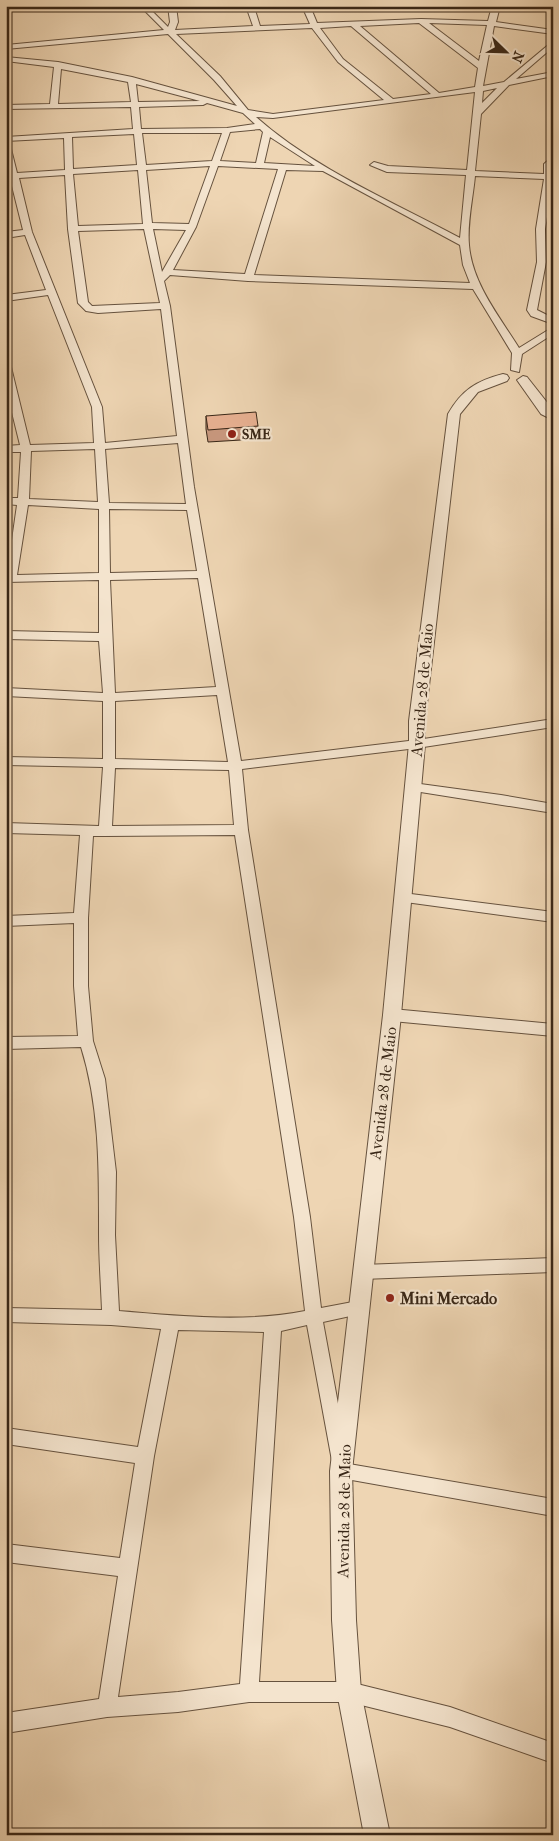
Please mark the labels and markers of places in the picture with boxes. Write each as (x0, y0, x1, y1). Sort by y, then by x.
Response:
place label: SME (242, 426, 271, 443)
marker: SME (226, 428, 238, 440)
place label: Mini Mercado (399, 1289, 497, 1308)
marker: Mini Mercado (384, 1292, 396, 1304)

